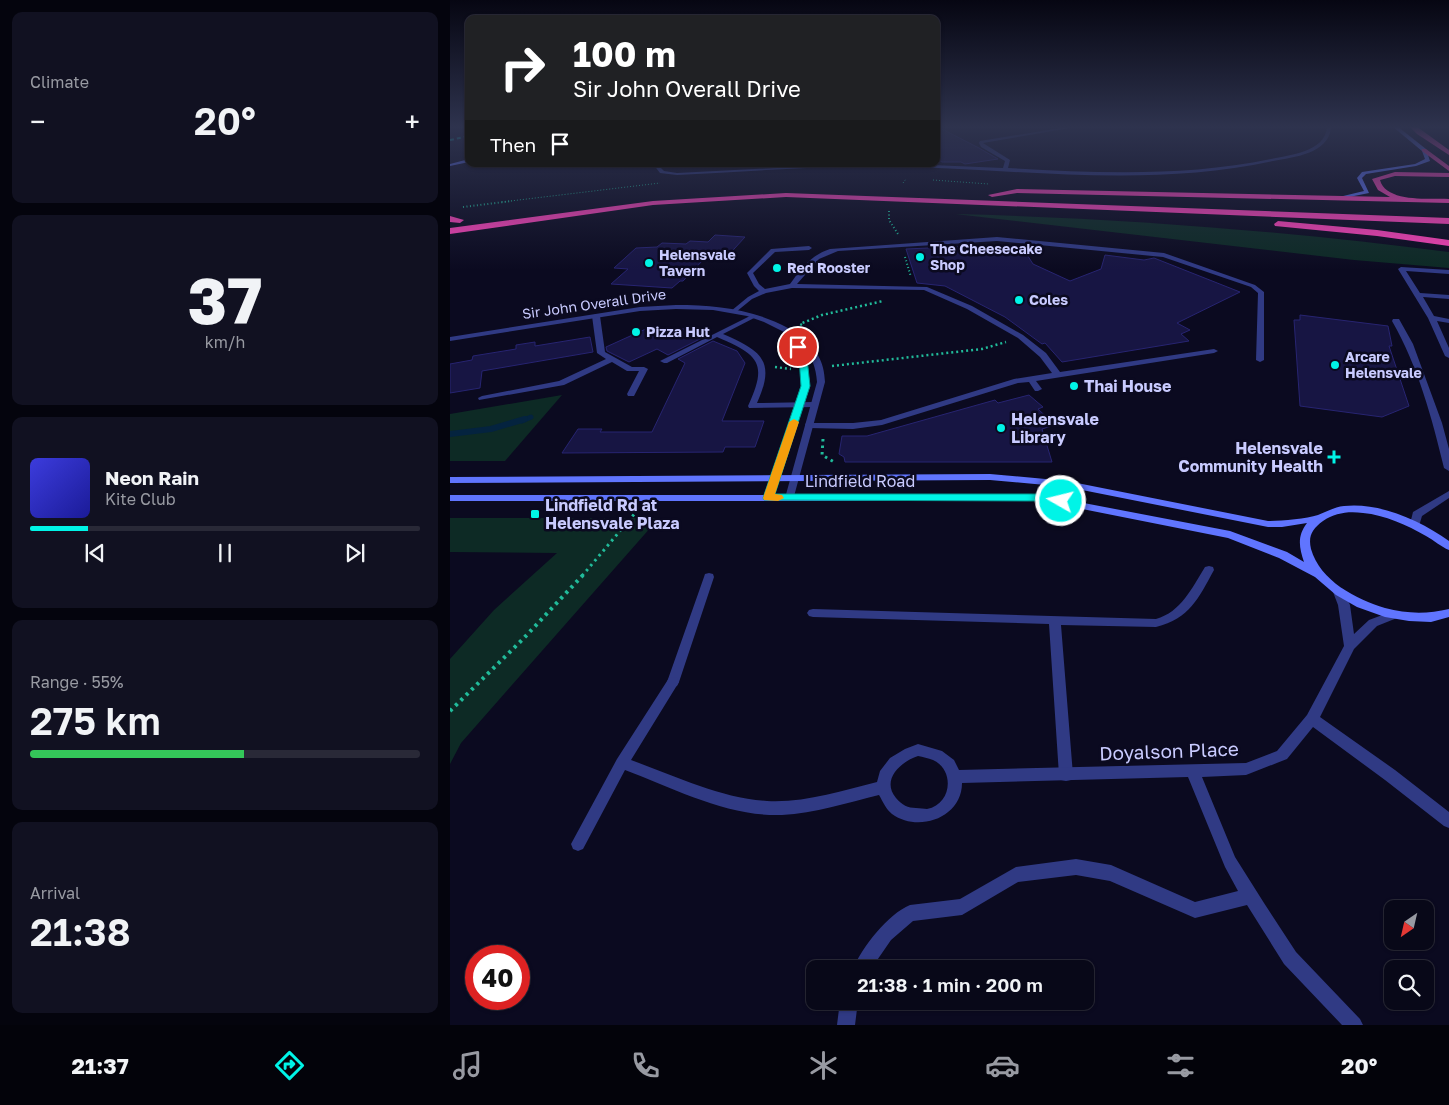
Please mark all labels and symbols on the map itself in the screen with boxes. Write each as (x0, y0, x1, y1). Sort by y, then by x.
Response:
place label: The Cheesecake Shop (930, 240, 1043, 273)
place label: Helensvale Tavern (659, 246, 736, 279)
marker: The Cheesecake Shop (914, 251, 926, 263)
marker: Helensvale Tavern (643, 257, 655, 269)
place label: Red Rooster (787, 259, 871, 276)
marker: Red Rooster (771, 262, 783, 274)
street label: Sir John Overall Drive (521, 285, 667, 322)
place label: Coles (1029, 291, 1068, 308)
marker: Coles (1013, 294, 1025, 306)
place label: Pizza Hut (646, 323, 710, 340)
marker: Pizza Hut (630, 326, 642, 338)
pin (777, 326, 819, 368)
place label: Arcare Helensvale (1345, 348, 1422, 381)
marker: Arcare Helensvale (1329, 359, 1341, 371)
place label: Thai House (1084, 376, 1171, 396)
marker: Thai House (1068, 380, 1080, 392)
place label: Helensvale Library (1011, 409, 1099, 447)
marker: Helensvale Library (995, 422, 1007, 434)
place label: Helensvale Community Health (1178, 438, 1323, 476)
marker: Helensvale Community Health (1327, 450, 1341, 464)
street label: Lindfield Road (805, 471, 915, 491)
position arrow (1034, 474, 1086, 526)
place label: Lindfield Rd at Helensvale Plaza (545, 495, 680, 533)
marker: Lindfield Rd at Helensvale Plaza (529, 508, 541, 520)
street label: Doyalson Place (1099, 737, 1239, 764)
north arrow (1384, 900, 1434, 950)
speed limit sign: 40 (465, 945, 530, 1010)

